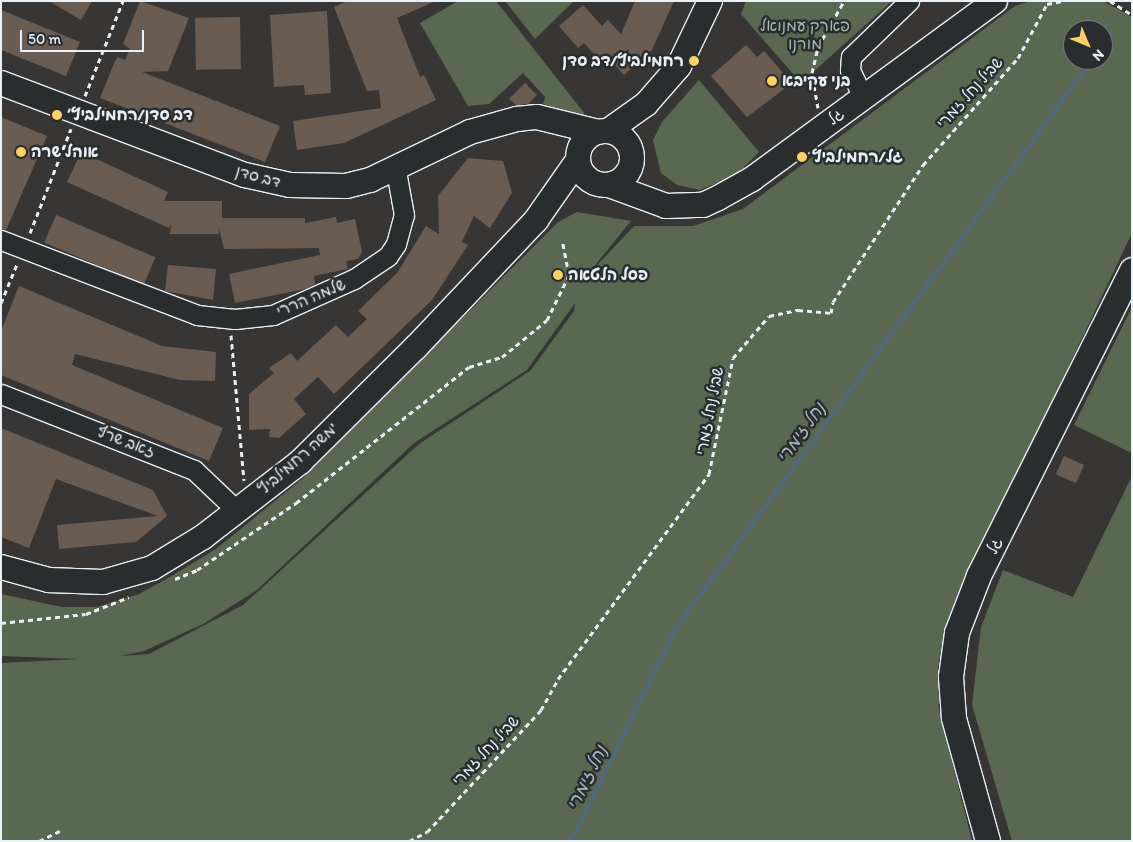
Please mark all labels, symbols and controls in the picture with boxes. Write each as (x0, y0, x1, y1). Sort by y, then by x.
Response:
park label: פארק עמנואל מורנו (760, 16, 850, 54)
scale bar (22, 20, 146, 52)
north arrow (1063, 20, 1113, 70)
text: 50 m (28, 30, 61, 48)
text: N (1089, 46, 1108, 65)
place label: רחמילביץ/דב סדן (562, 51, 684, 71)
street label: שביל נחל זמרי (933, 53, 1007, 133)
marker: רחמילביץ/דב סדן (688, 55, 700, 67)
place label: בני עקיבא (782, 71, 851, 91)
marker: בני עקיבא (766, 75, 778, 87)
place label: דב סדן/רחמילביץ׳ (67, 105, 193, 125)
street label: גל (824, 105, 848, 129)
marker: דב סדן/רחמילביץ׳ (51, 109, 63, 121)
place label: אוהל שרה (31, 142, 99, 162)
marker: אוהל שרה (15, 146, 27, 158)
place label: גל/רחמילביץ (812, 147, 903, 167)
marker: גל/רחמילביץ (796, 151, 808, 163)
street label: דב סדן (233, 162, 283, 192)
place label: פסל הלטאה (568, 265, 648, 285)
marker: פסל הלטאה (552, 269, 564, 281)
street label: שלמה הררי (273, 275, 349, 321)
street label: שביל נחל זמרי (692, 365, 728, 457)
water label: נחל זימרי (772, 399, 830, 467)
street label: משה רחמילביץ' (254, 419, 342, 499)
street label: זאב שרף (94, 422, 158, 462)
street label: גל (983, 535, 1007, 557)
street label: שביל נחל זמרי (448, 712, 524, 790)
water label: נחל זימרי (562, 742, 612, 814)

